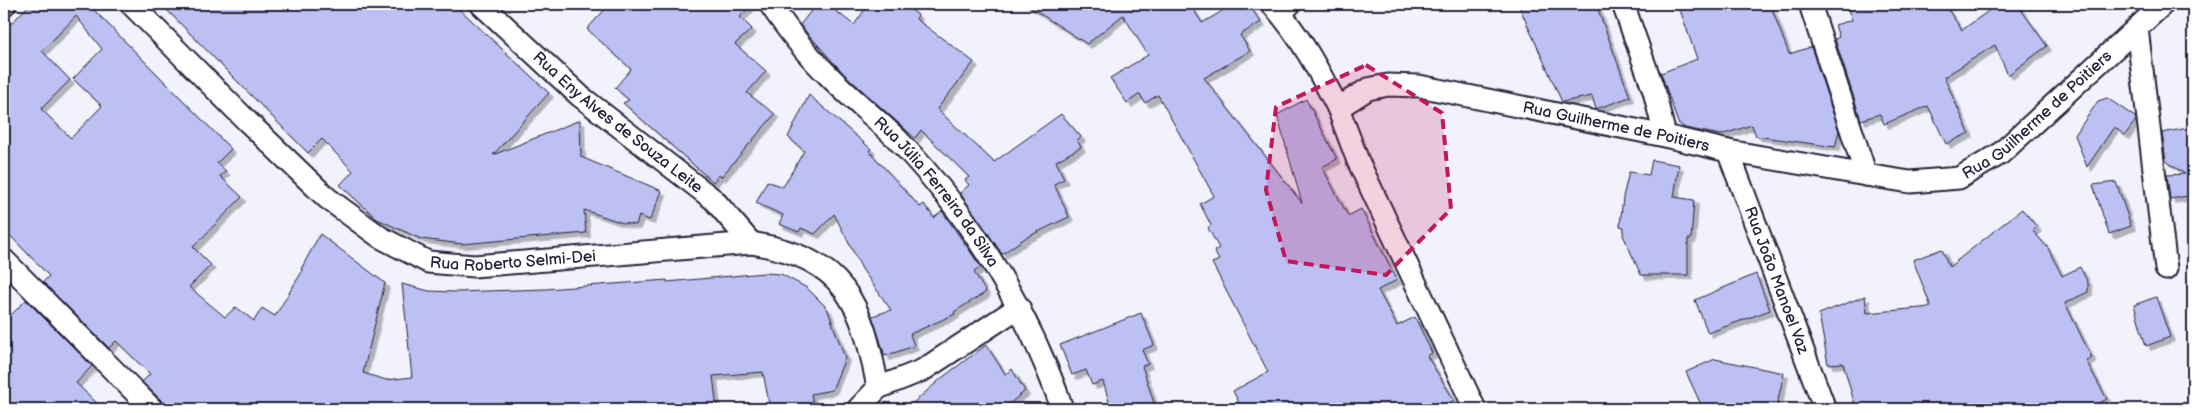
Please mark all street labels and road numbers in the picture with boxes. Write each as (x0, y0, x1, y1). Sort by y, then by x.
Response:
street label: Rua Guilherme de Poitiers (1959, 47, 2116, 183)
street label: Rua Eny Alves de Souza Leite (529, 48, 707, 197)
street label: Rua Guilherme de Poitiers (1521, 98, 1711, 156)
street label: Rua Júlia Ferreira da Silva (870, 113, 1003, 271)
street label: Rua João Manoel Vaz (1740, 204, 1813, 357)
street label: Rua Roberto Selmi-Dei (429, 246, 597, 276)

